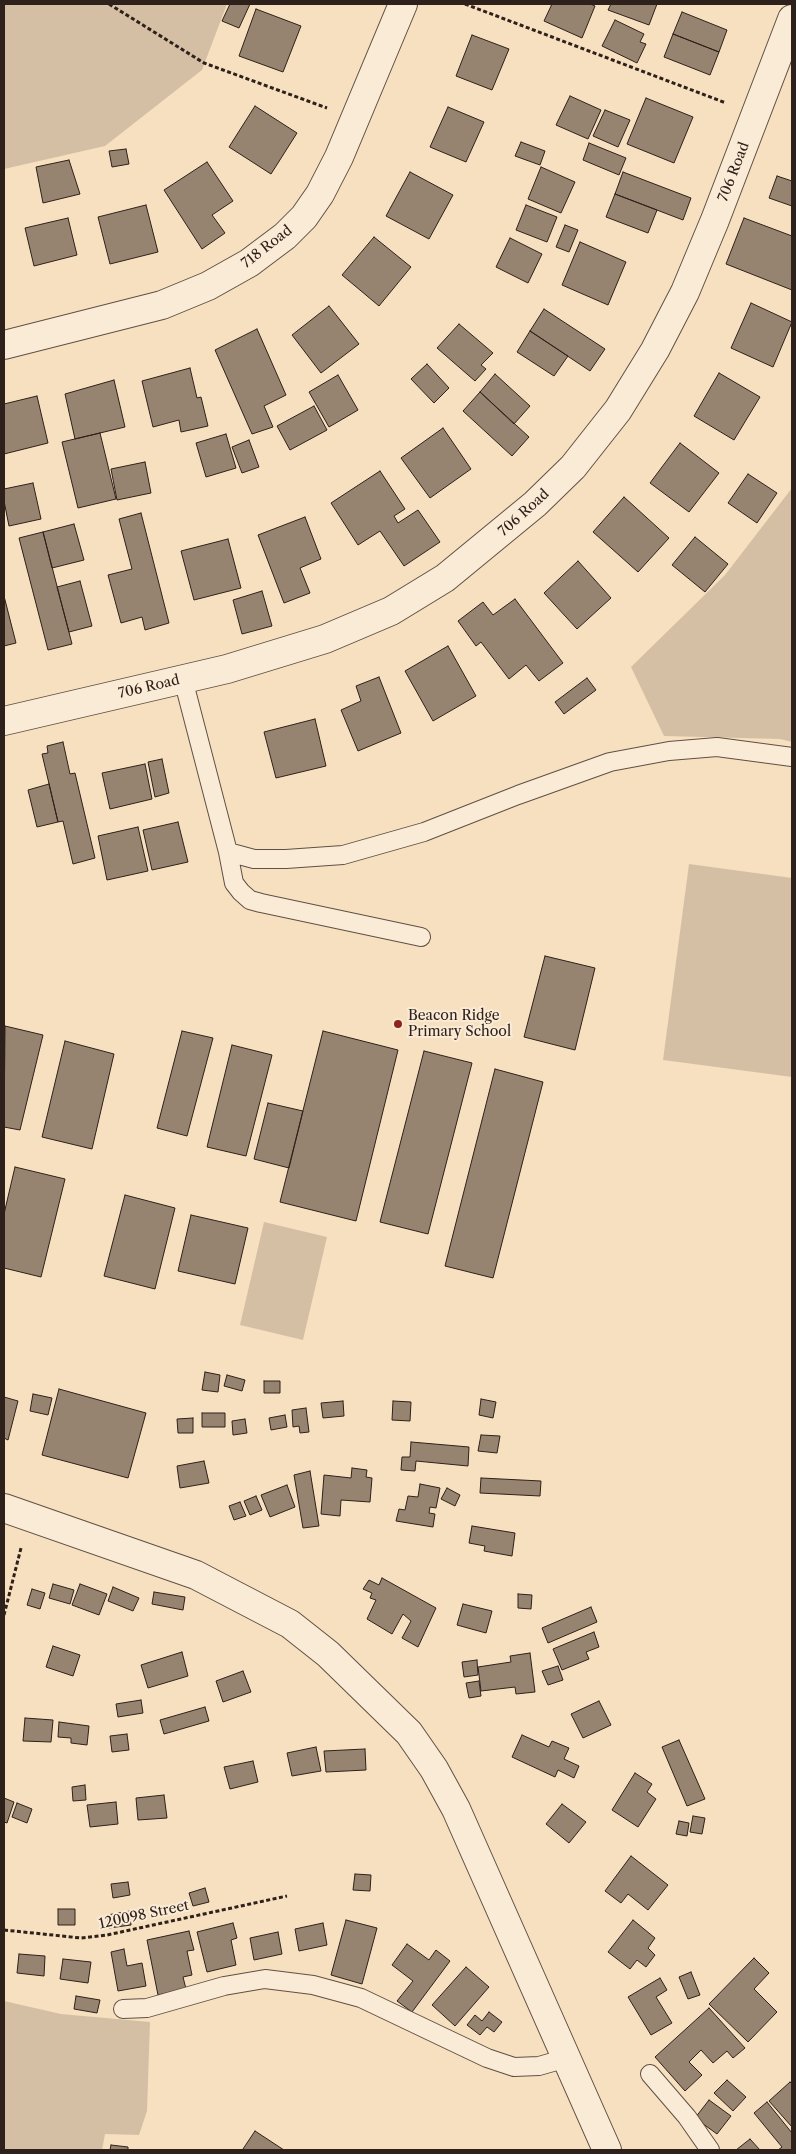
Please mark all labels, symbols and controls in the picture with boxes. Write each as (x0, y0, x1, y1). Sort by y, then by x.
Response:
street label: 706 Road (715, 140, 753, 204)
street label: 718 Road (238, 222, 296, 272)
street label: 706 Road (495, 486, 553, 540)
street label: 706 Road (117, 672, 181, 702)
place label: Beacon Ridge Primary School (408, 1008, 511, 1040)
marker: Beacon Ridge Primary School (392, 1018, 404, 1030)
street label: 120098 Street (97, 1897, 191, 1933)

